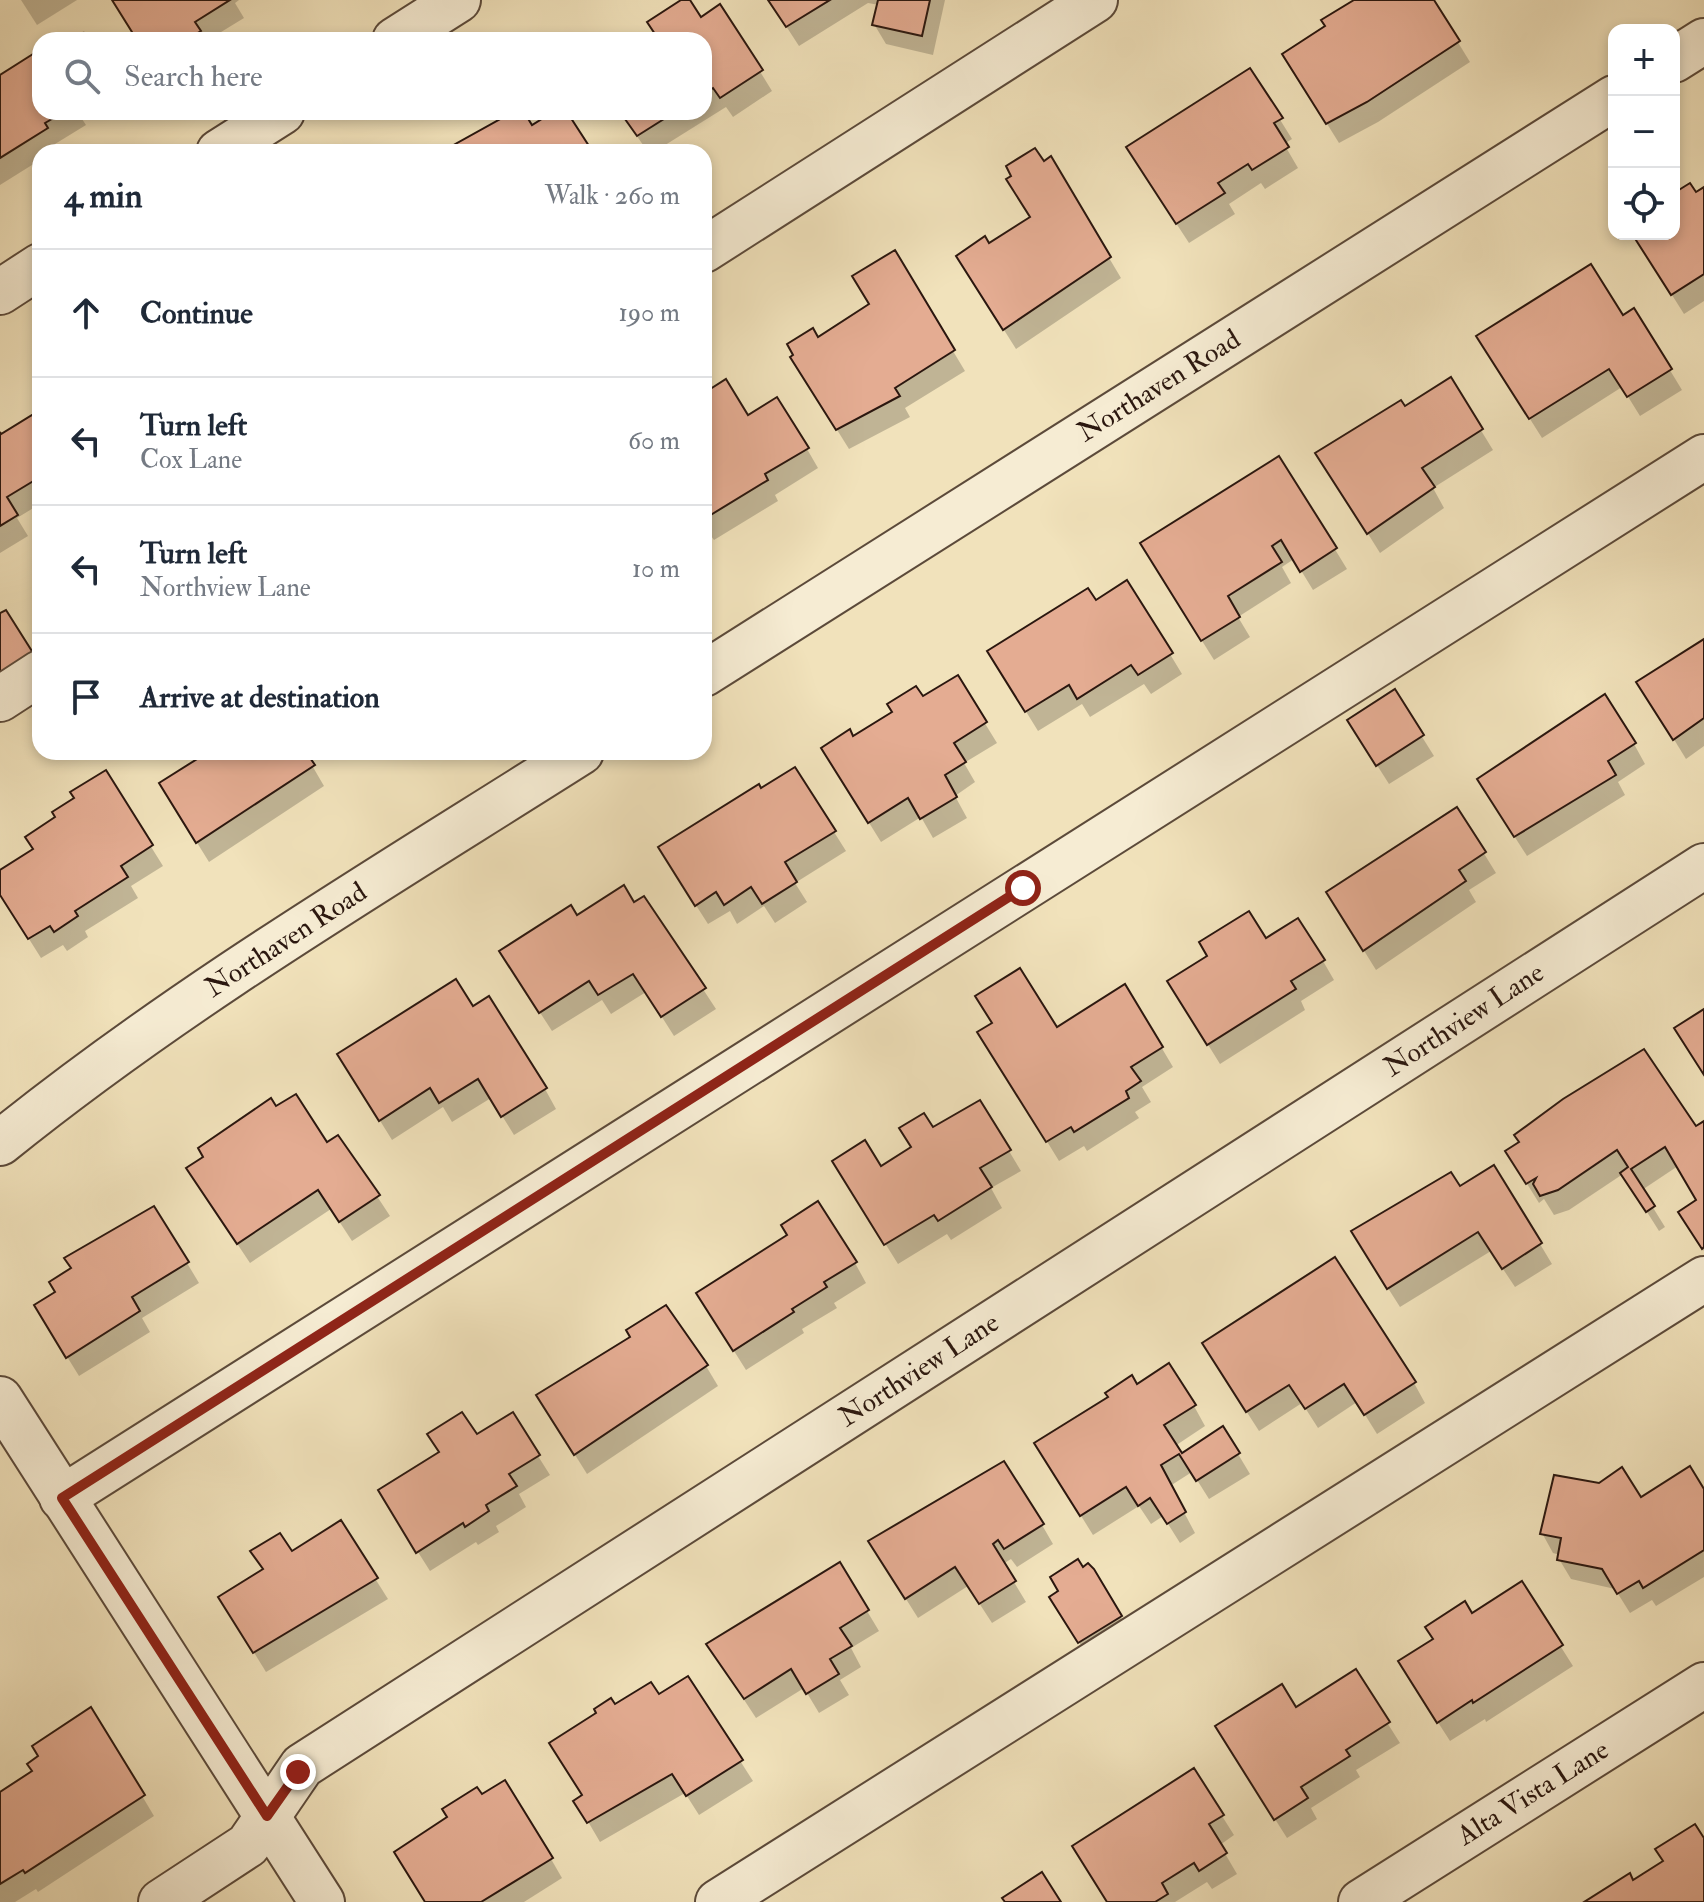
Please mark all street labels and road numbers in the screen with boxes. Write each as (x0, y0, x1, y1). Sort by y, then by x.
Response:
street label: Northaven Road (1071, 322, 1247, 450)
street label: Northaven Road (199, 875, 374, 1005)
street label: Northview Lane (1377, 955, 1551, 1085)
street label: Northview Lane (832, 1305, 1006, 1435)
street label: Alta Vista Lane (1450, 1732, 1616, 1854)

